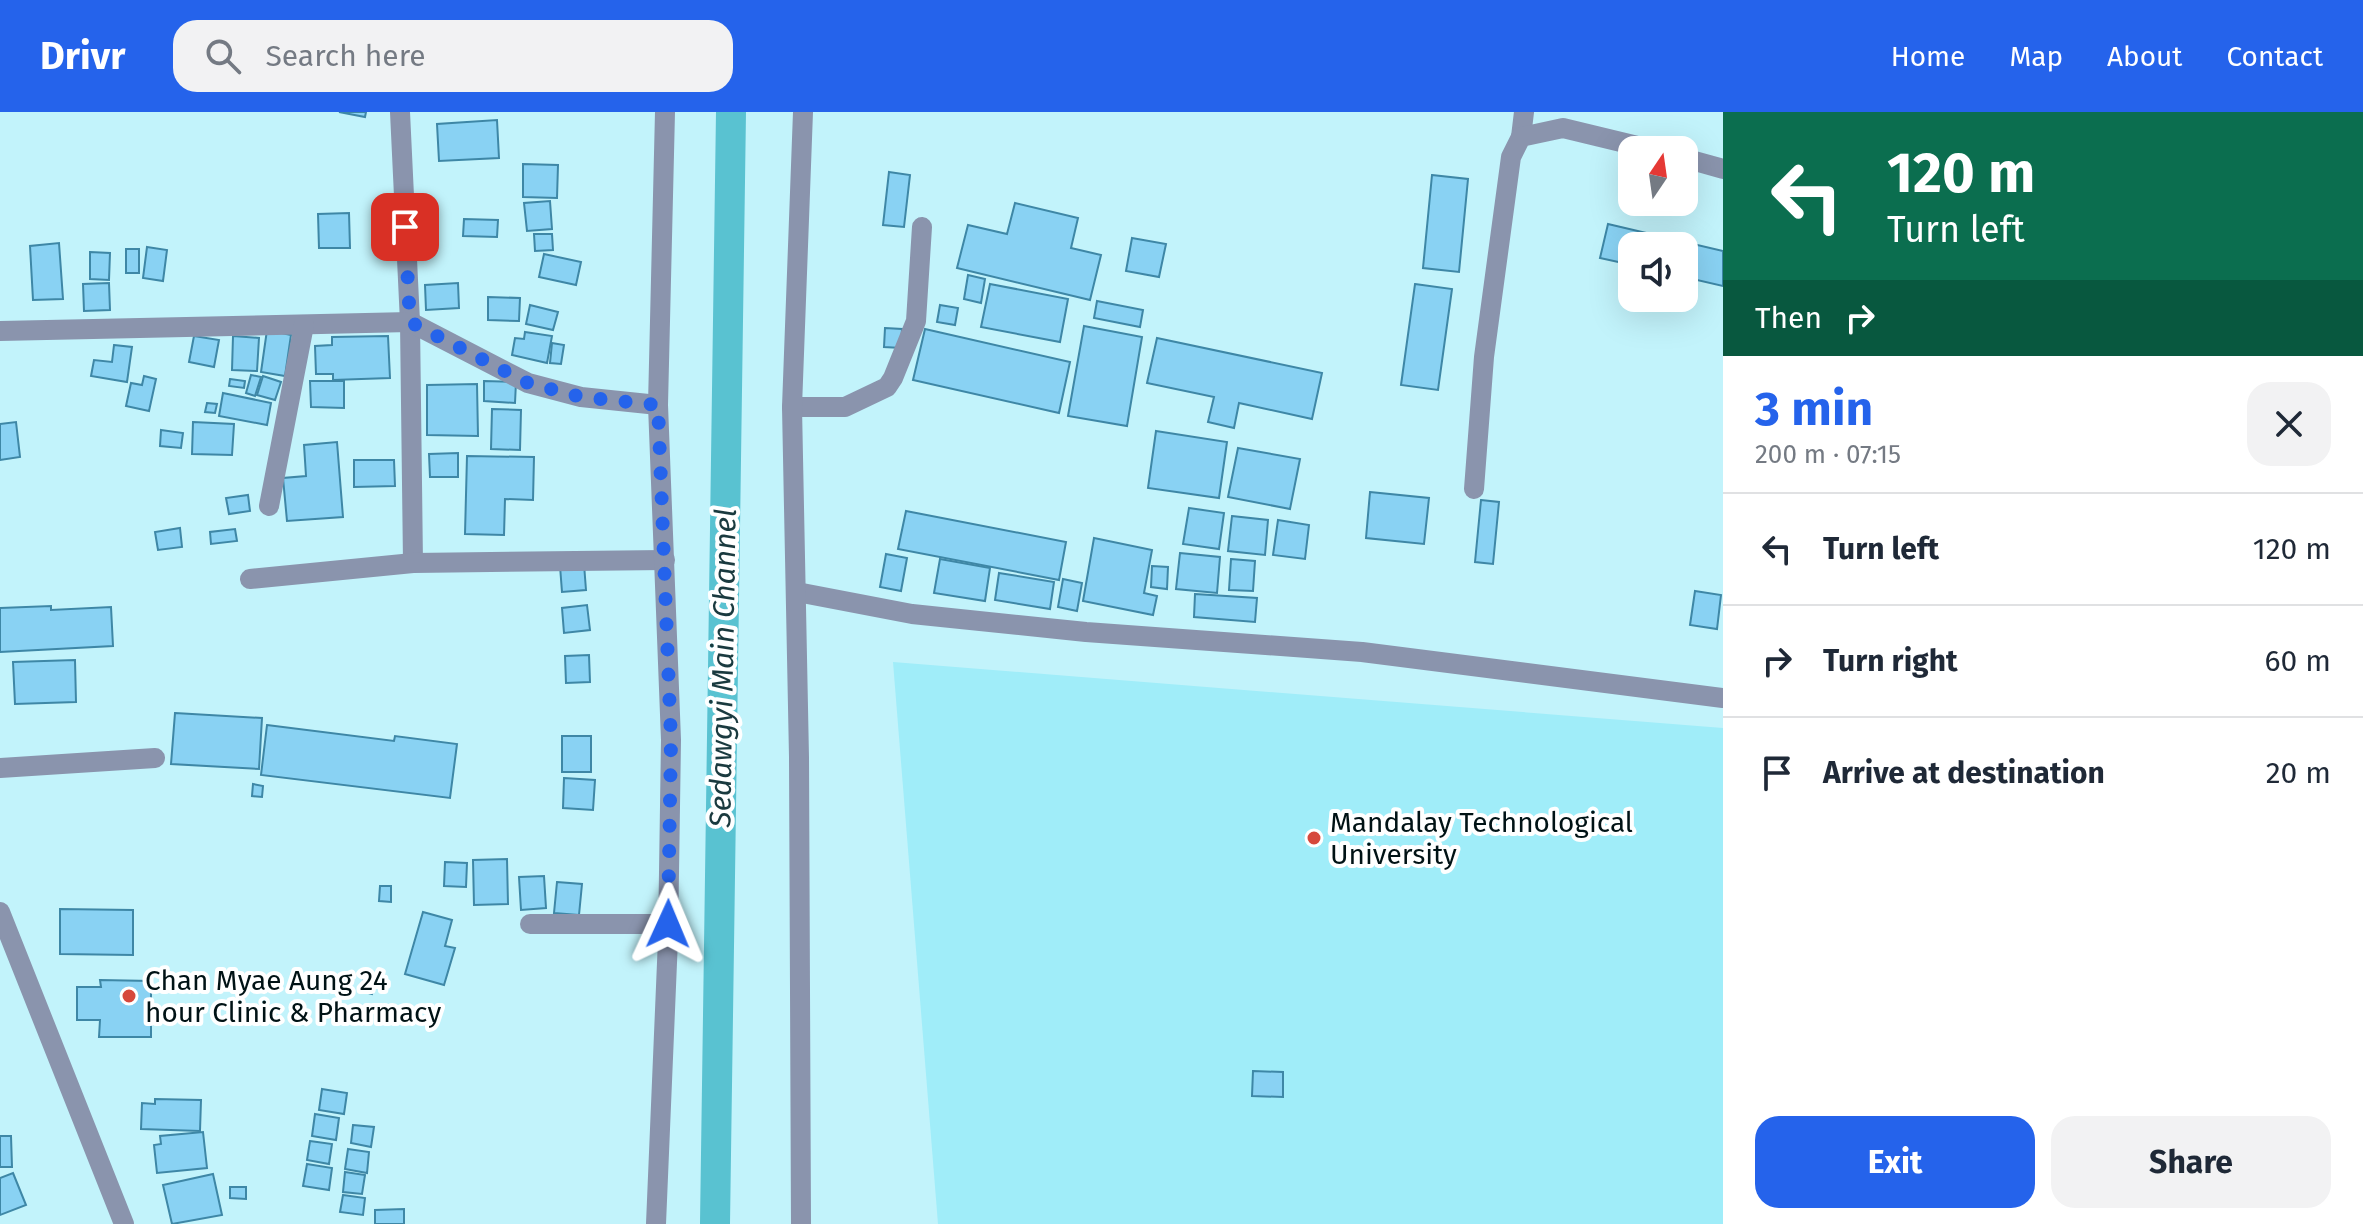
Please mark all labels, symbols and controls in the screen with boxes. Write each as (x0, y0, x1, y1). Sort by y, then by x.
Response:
search box (173, 20, 733, 92)
text: Drivr (40, 33, 125, 79)
icon: search (201, 34, 245, 78)
text: Search here (265, 38, 426, 74)
text: Home (1891, 40, 1965, 73)
text: Map (2009, 40, 2063, 73)
text: About (2107, 40, 2182, 73)
text: Contact (2226, 40, 2323, 73)
north arrow (1618, 136, 1698, 216)
map controls (1618, 136, 1698, 312)
text: 120 m (1887, 140, 2035, 207)
icon: left (1755, 144, 1859, 248)
pin (371, 193, 439, 261)
icon: arrive (383, 205, 427, 249)
text: Turn left (1887, 208, 2025, 252)
button: sound (1618, 232, 1698, 312)
icon: right (1838, 296, 1882, 340)
text: Then (1755, 300, 1822, 336)
text: 3 min (1755, 380, 1873, 438)
button: close (2247, 382, 2331, 466)
text: 200 m · 07:15 (1755, 439, 1901, 470)
water label: Sedawgyi Main Channel (702, 508, 744, 829)
icon: left (1755, 527, 1799, 571)
text: Turn left (1823, 531, 1939, 567)
text: 120 m (2253, 531, 2331, 567)
icon: right (1755, 639, 1799, 683)
text: Turn right (1823, 643, 1958, 679)
text: 60 m (2265, 643, 2331, 679)
icon: arrive (1755, 751, 1799, 795)
text: Arrive at destination (1823, 755, 2105, 791)
text: 20 m (2266, 755, 2331, 791)
place label: Mandalay Technological University (1330, 806, 1633, 871)
marker: Mandalay Technological University (1305, 829, 1323, 847)
position arrow (626, 882, 710, 966)
place label: Chan Myae Aung 24 hour Clinic & Pharmacy (145, 964, 441, 1029)
marker: Chan Myae Aung 24 hour Clinic & Pharmacy (120, 987, 138, 1005)
button: Exit (1755, 1116, 2035, 1208)
button: Share (2051, 1116, 2331, 1208)

